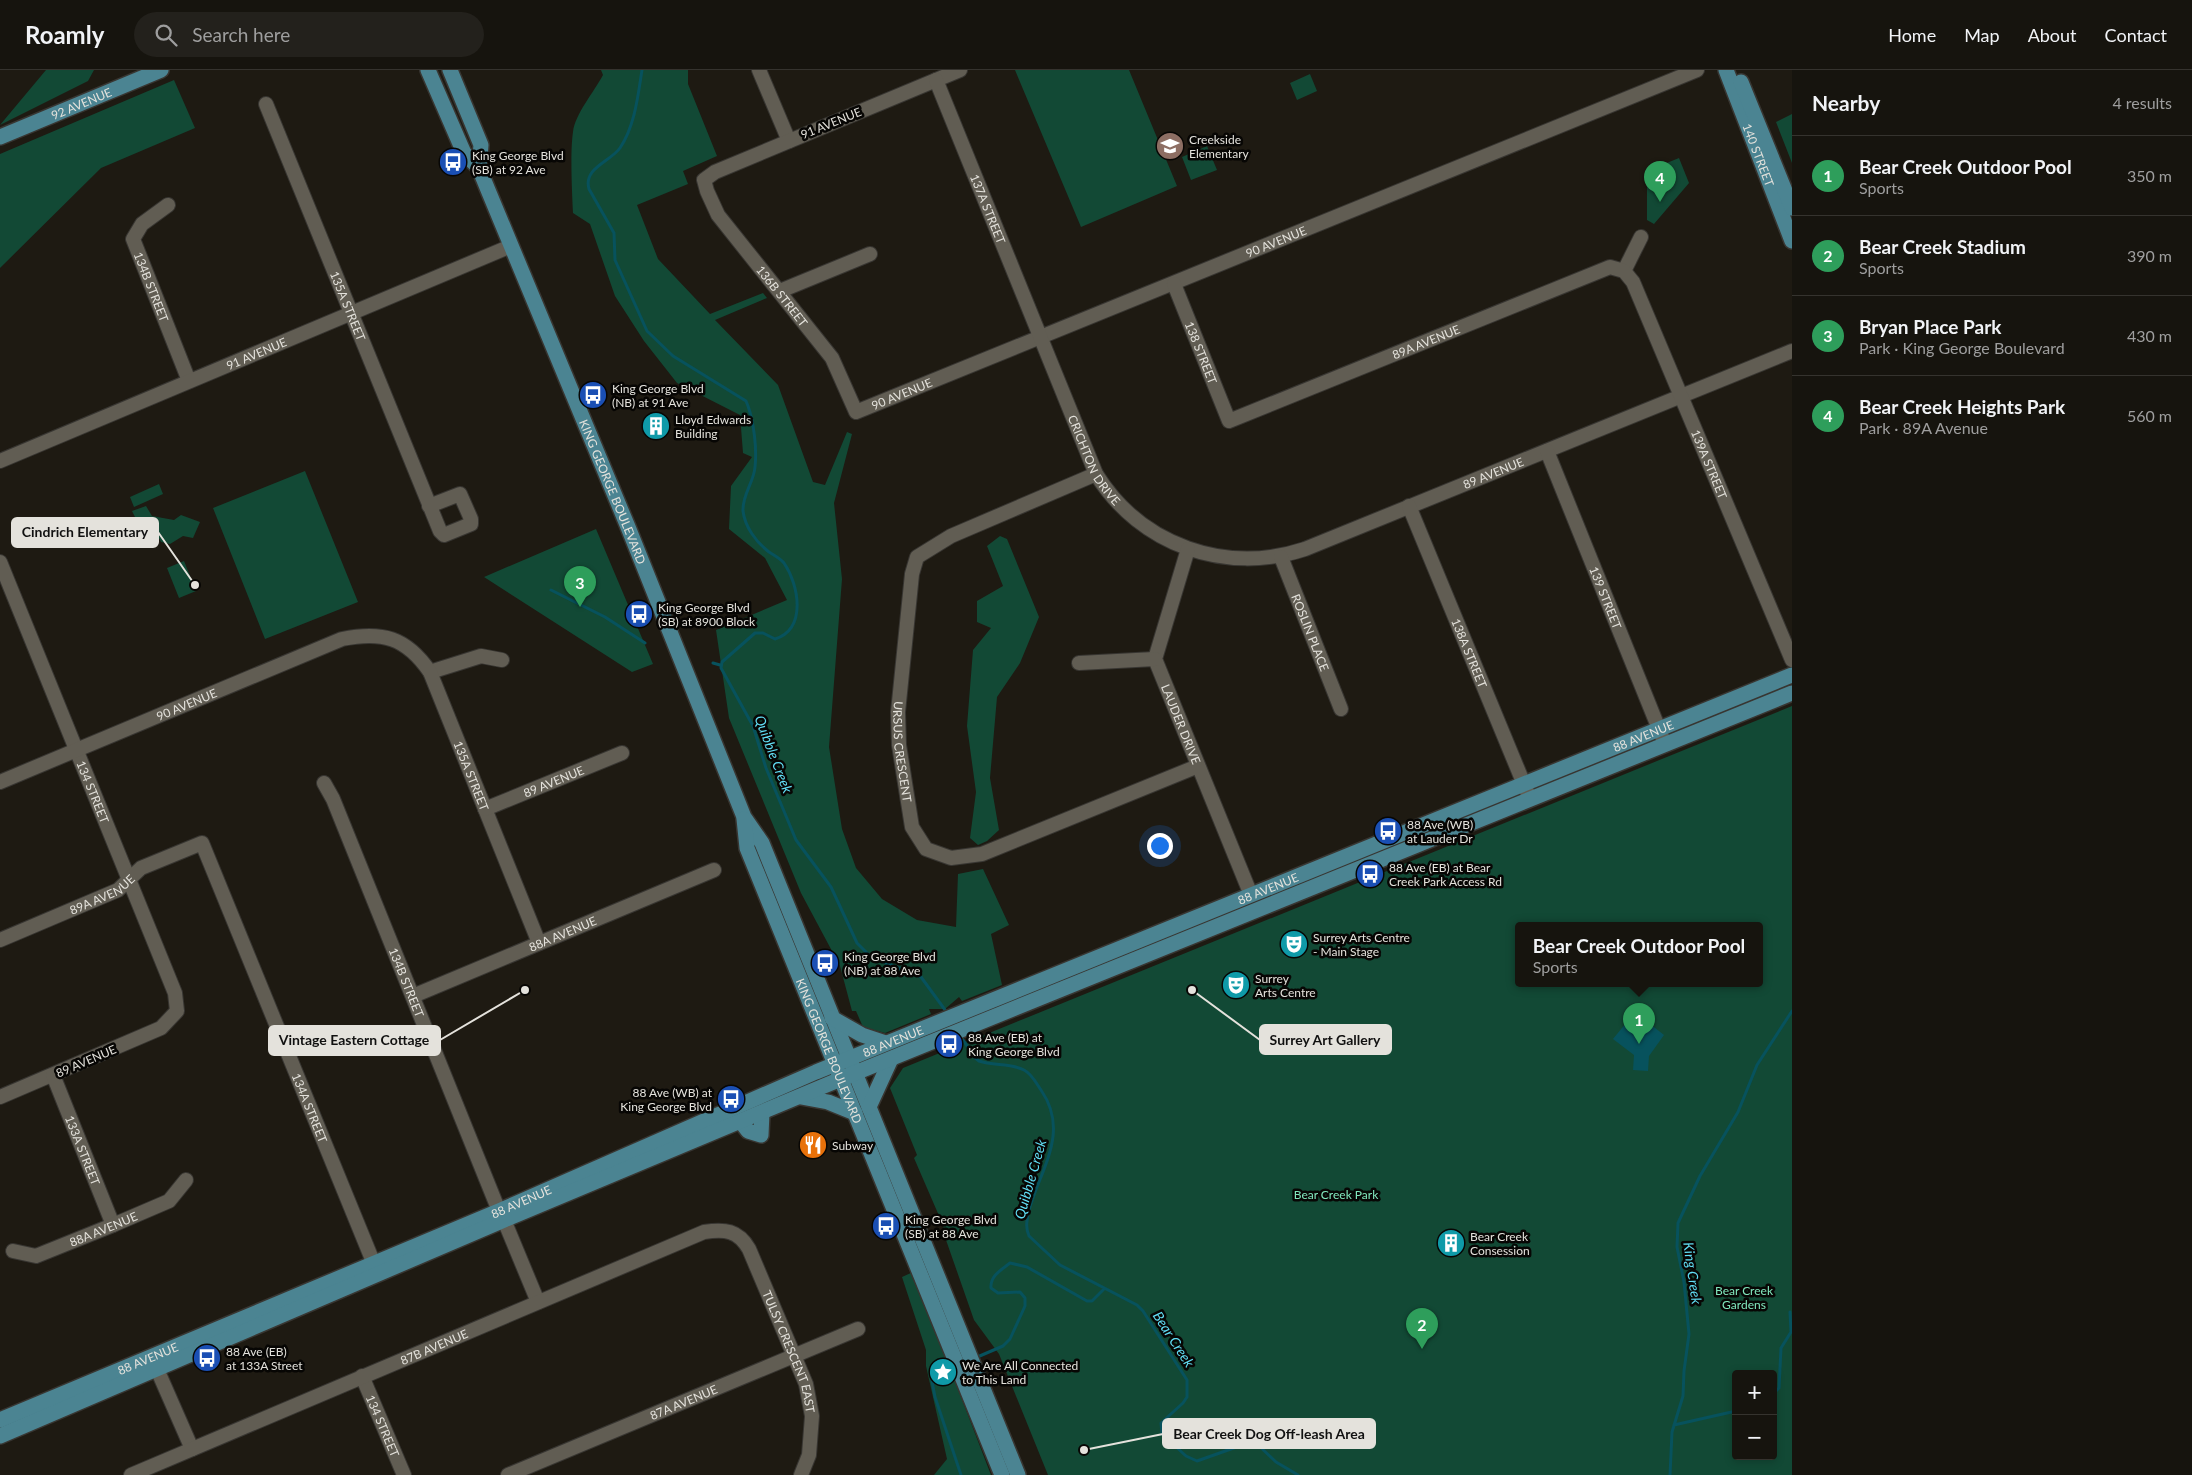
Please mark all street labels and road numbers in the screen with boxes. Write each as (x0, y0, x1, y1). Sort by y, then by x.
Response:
street label: 92 AVENUE (49, 84, 114, 122)
street label: 91 AVENUE (798, 104, 864, 142)
street label: 140 STREET (1740, 121, 1778, 188)
street label: 137A STREET (967, 172, 1009, 246)
street label: 90 AVENUE (1243, 222, 1308, 260)
street label: 134B STREET (131, 250, 172, 324)
street label: 136B STREET (753, 262, 811, 329)
street label: 135A STREET (327, 269, 369, 343)
street label: 138 STREET (1182, 319, 1221, 386)
street label: 89A AVENUE (1390, 321, 1462, 362)
street label: 91 AVENUE (224, 334, 289, 373)
street label: 90 AVENUE (869, 374, 934, 412)
street label: CRICHTON DRIVE (1065, 413, 1124, 508)
street label: KING GEORGE BOULEVARD (577, 417, 650, 566)
street label: 139A STREET (1688, 427, 1731, 501)
street label: 89 AVENUE (1461, 453, 1526, 492)
street label: 139 STREET (1587, 564, 1625, 631)
street label: ROSLIN PLACE (1289, 592, 1333, 673)
street label: 138A STREET (1449, 616, 1491, 690)
street label: LAUDER DRIVE (1159, 682, 1204, 766)
street label: 90 AVENUE (154, 685, 219, 723)
street label: URSUS CRESCENT (890, 700, 915, 803)
street label: 88 AVENUE (1611, 717, 1676, 755)
street label: 135A STREET (451, 739, 492, 813)
street label: 134 STREET (74, 758, 113, 825)
street label: 89 AVENUE (521, 762, 586, 800)
street label: 88 AVENUE (1235, 869, 1300, 907)
street label: 89A AVENUE (67, 871, 138, 917)
street label: 88A AVENUE (526, 913, 599, 954)
street label: 134B STREET (386, 945, 428, 1019)
street label: KING GEORGE BOULEVARD (793, 976, 866, 1125)
street label: 88 AVENUE (860, 1022, 925, 1060)
street label: 89 AVENUE (54, 1042, 118, 1080)
street label: 134A STREET (289, 1071, 331, 1145)
street label: 133A STREET (62, 1113, 104, 1187)
street label: 88 AVENUE (489, 1182, 553, 1221)
street label: 88A AVENUE (67, 1208, 139, 1249)
street label: TULSY CRESCENT EAST (760, 1288, 819, 1414)
street label: 87B AVENUE (398, 1326, 470, 1367)
street label: 88 AVENUE (115, 1339, 180, 1377)
street label: 87A AVENUE (647, 1381, 719, 1423)
street label: 134 STREET (363, 1392, 403, 1459)

